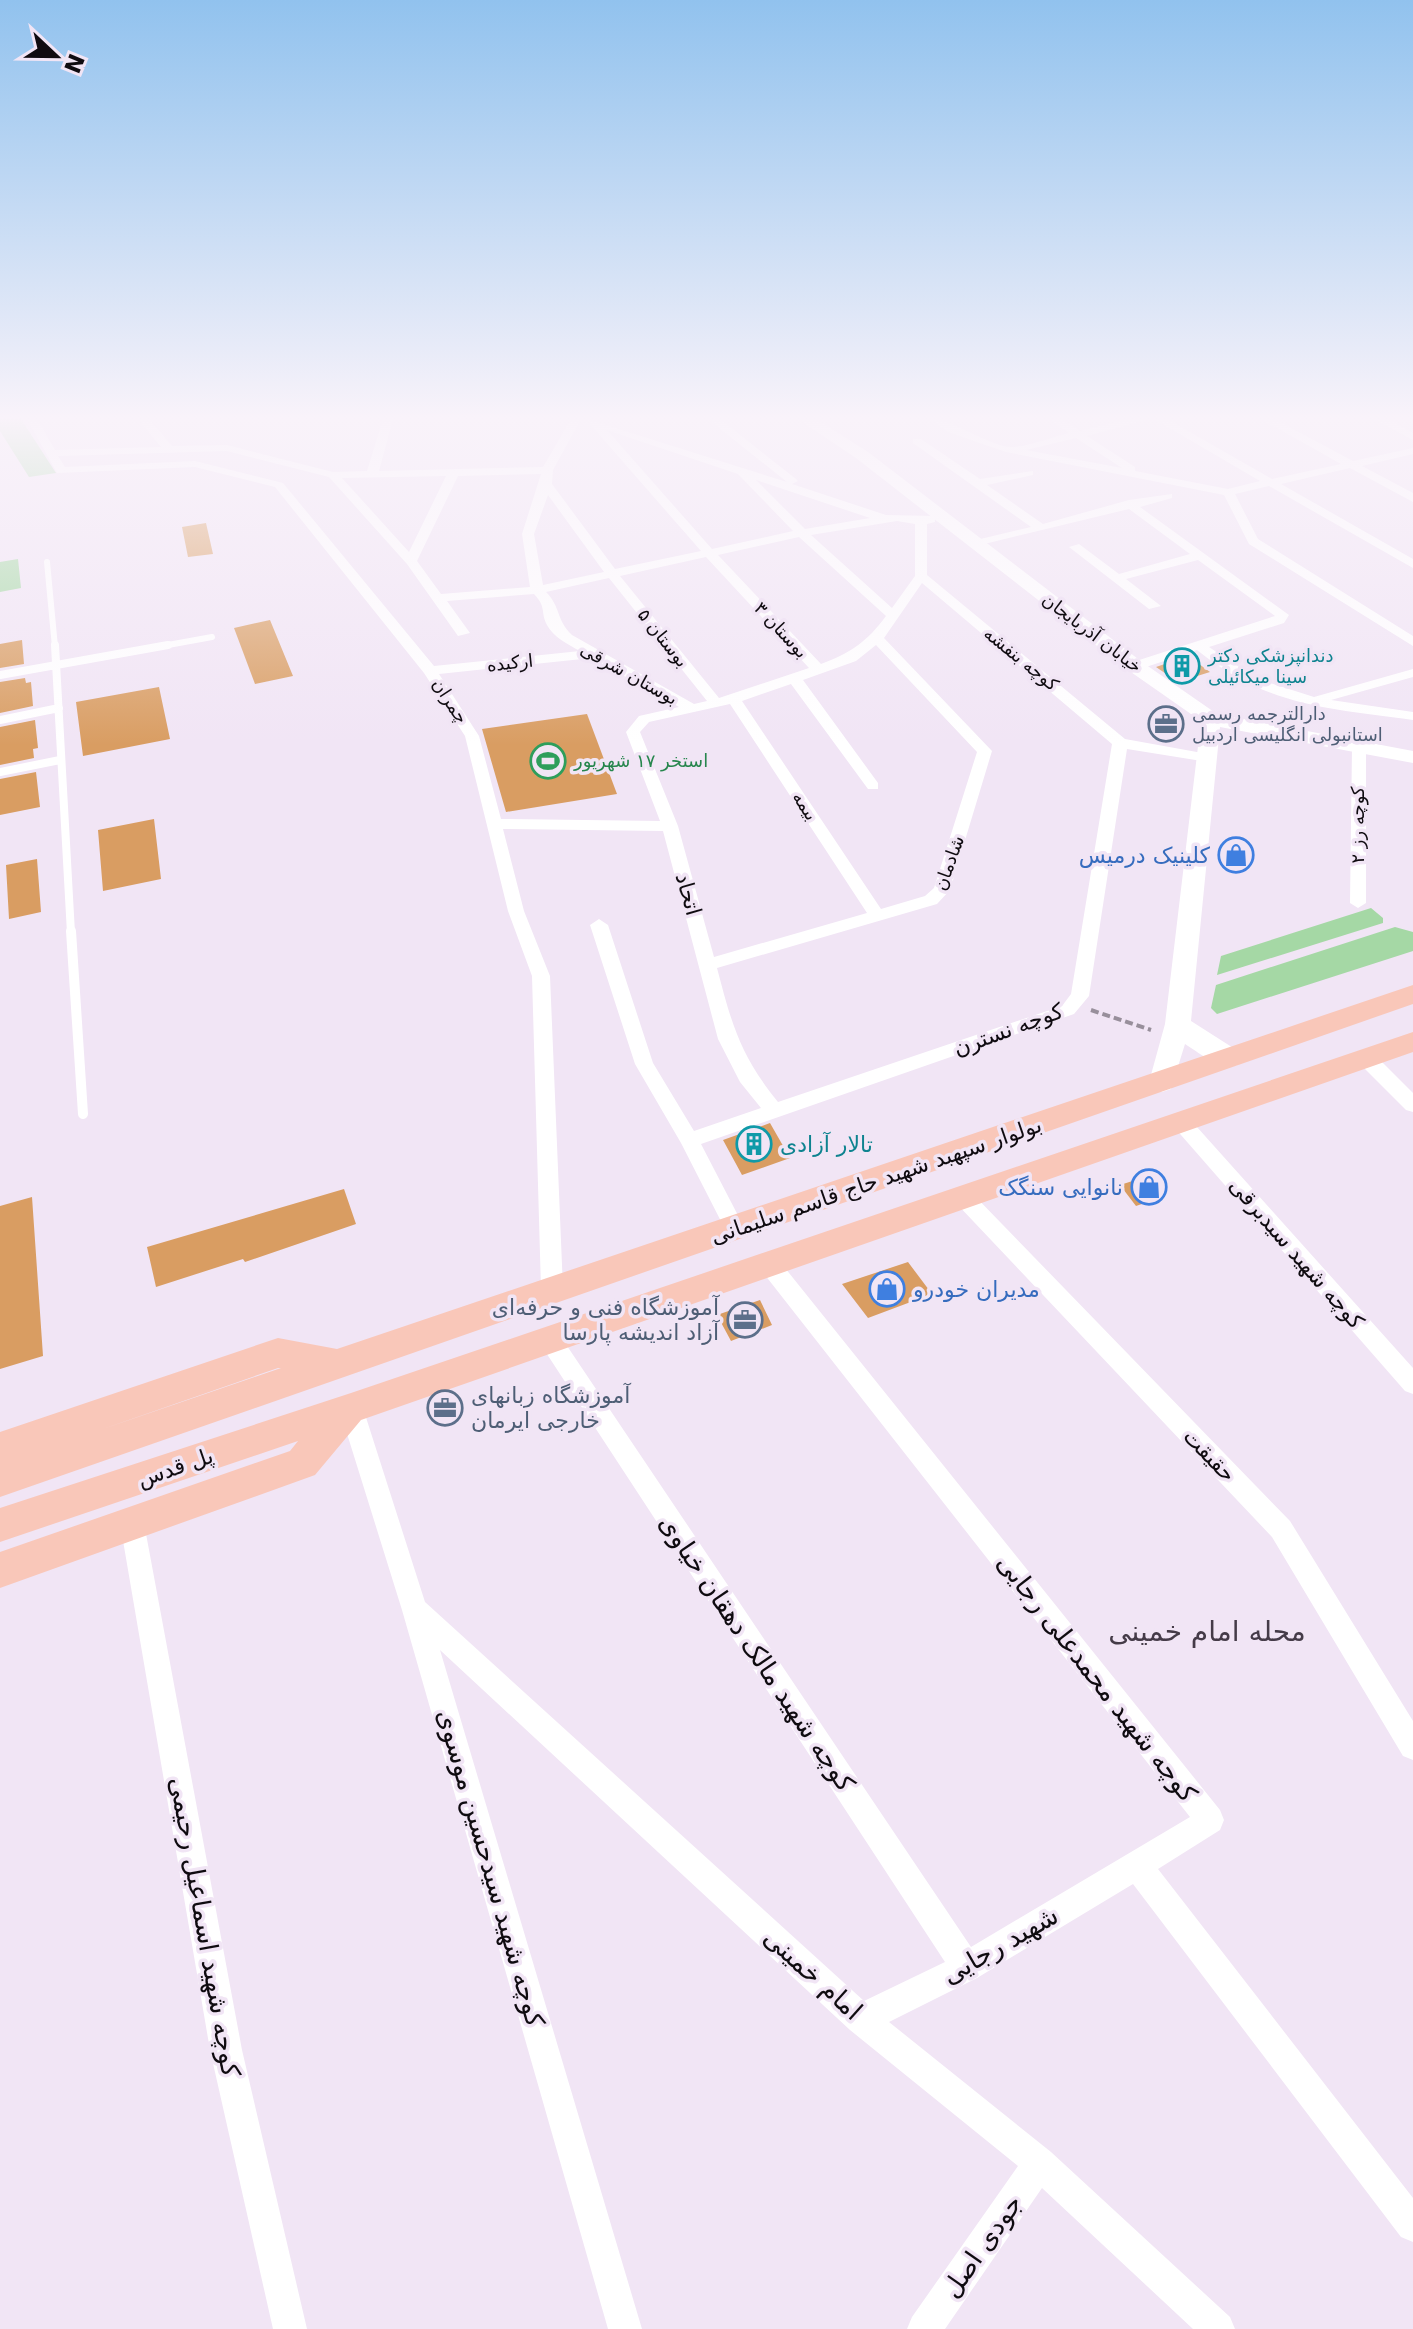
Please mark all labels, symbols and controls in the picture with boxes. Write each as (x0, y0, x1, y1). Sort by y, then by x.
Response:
north arrow (16, 16, 96, 96)
text: N (59, 50, 89, 77)
street label: خیابان آذربایجان (1038, 588, 1147, 677)
street label: بوستان ۳ (749, 597, 813, 663)
street label: بوستان ۵ (633, 604, 693, 672)
street label: کوچه بنفشه (979, 622, 1063, 696)
street label: بوستان شرقی (576, 638, 682, 710)
place label: دندانپزشکی دکتر سینا میکائیلی (1207, 645, 1334, 687)
building icon: دندانپزشکی دکتر سینا میکائیلی (1163, 647, 1201, 685)
street label: ارکیده (486, 650, 534, 675)
street label: چمران (427, 674, 473, 728)
place label: دارالترجمه رسمی استانبولی انگلیسی اردبیل (1192, 703, 1383, 746)
office icon: دارالترجمه رسمی استانبولی انگلیسی اردبیل (1147, 705, 1185, 743)
sports icon: استخر ١٧ شهریور (529, 742, 567, 780)
place label: استخر ١٧ شهریور (573, 750, 708, 772)
street label: کوچه رز ۲ (1347, 786, 1369, 864)
street label: بیمه (788, 787, 823, 824)
street label: شادمان (929, 832, 968, 893)
shop icon: کلینیک درمیس (1217, 836, 1255, 874)
place label: کلینیک درمیس (1079, 843, 1211, 869)
street label: اتحاد (671, 870, 706, 918)
street label: کوچه نسترن (950, 998, 1067, 1061)
street label: بولوار سپهبد شهید حاج قاسم سلیمانی (707, 1112, 1045, 1250)
building icon: تالار آزادی (735, 1125, 773, 1163)
place label: تالار آزادی (780, 1131, 873, 1157)
shop icon: نانوایی سنگک (1130, 1168, 1168, 1206)
street label: کوچه شهید سیدبرقی (1224, 1173, 1369, 1334)
place label: نانوایی سنگک (998, 1175, 1123, 1200)
shop icon: مدیران خودرو (868, 1270, 906, 1308)
place label: مدیران خودرو (912, 1277, 1040, 1302)
place label: آموزشگاه فنی و حرفه‌ای آزاد اندیشه پارسا (492, 1294, 720, 1346)
office icon: آموزشگاه فنی و حرفه‌ای آزاد اندیشه پارسا (726, 1301, 764, 1339)
place label: آموزشگاه زبانهای خارجی ایرمان (471, 1382, 631, 1433)
office icon: آموزشگاه زبانهای خارجی ایرمان (426, 1389, 464, 1427)
street label: حقیقت (1178, 1424, 1241, 1487)
street label: پل قدس (134, 1443, 217, 1493)
street label: کوچه شهید مالک دهقان‌ خیاوی (652, 1509, 861, 1798)
street label: کوچه شهید محمدعلی رجایی (990, 1548, 1204, 1809)
district label: محله امام خمینی (1108, 1615, 1306, 1648)
street label: کوچه شهید سیدحسین موسوی (430, 1706, 551, 2031)
street label: کوچه شهید اسماعیل رحیمی (163, 1775, 246, 2080)
street label: شهید رجایی (937, 1900, 1064, 1991)
street label: امام خمینی (758, 1922, 868, 2026)
street label: جودی اصل (936, 2189, 1029, 2304)

